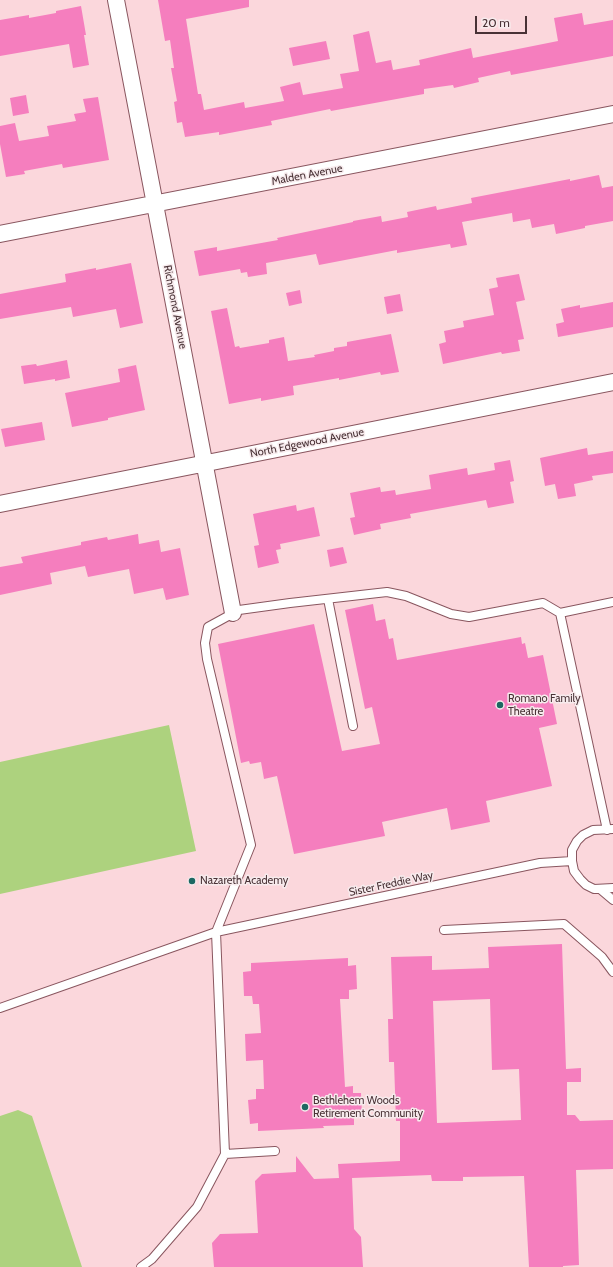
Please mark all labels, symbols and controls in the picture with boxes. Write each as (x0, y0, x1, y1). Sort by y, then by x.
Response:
scale bar (477, 8, 529, 34)
text: 20 m (482, 15, 510, 30)
street label: Malden Avenue (270, 162, 344, 188)
street label: Richmond Avenue (160, 264, 190, 350)
street label: North Edgewood Avenue (249, 425, 365, 461)
place label: Romano Family Theatre (508, 692, 581, 718)
marker: Romano Family Theatre (495, 700, 505, 710)
street label: Sister Freddie Way (348, 869, 434, 899)
place label: Nazareth Academy (200, 874, 288, 888)
marker: Nazareth Academy (187, 876, 197, 886)
place label: Bethlehem Woods Retirement Community (313, 1094, 423, 1120)
marker: Bethlehem Woods Retirement Community (300, 1102, 310, 1112)

